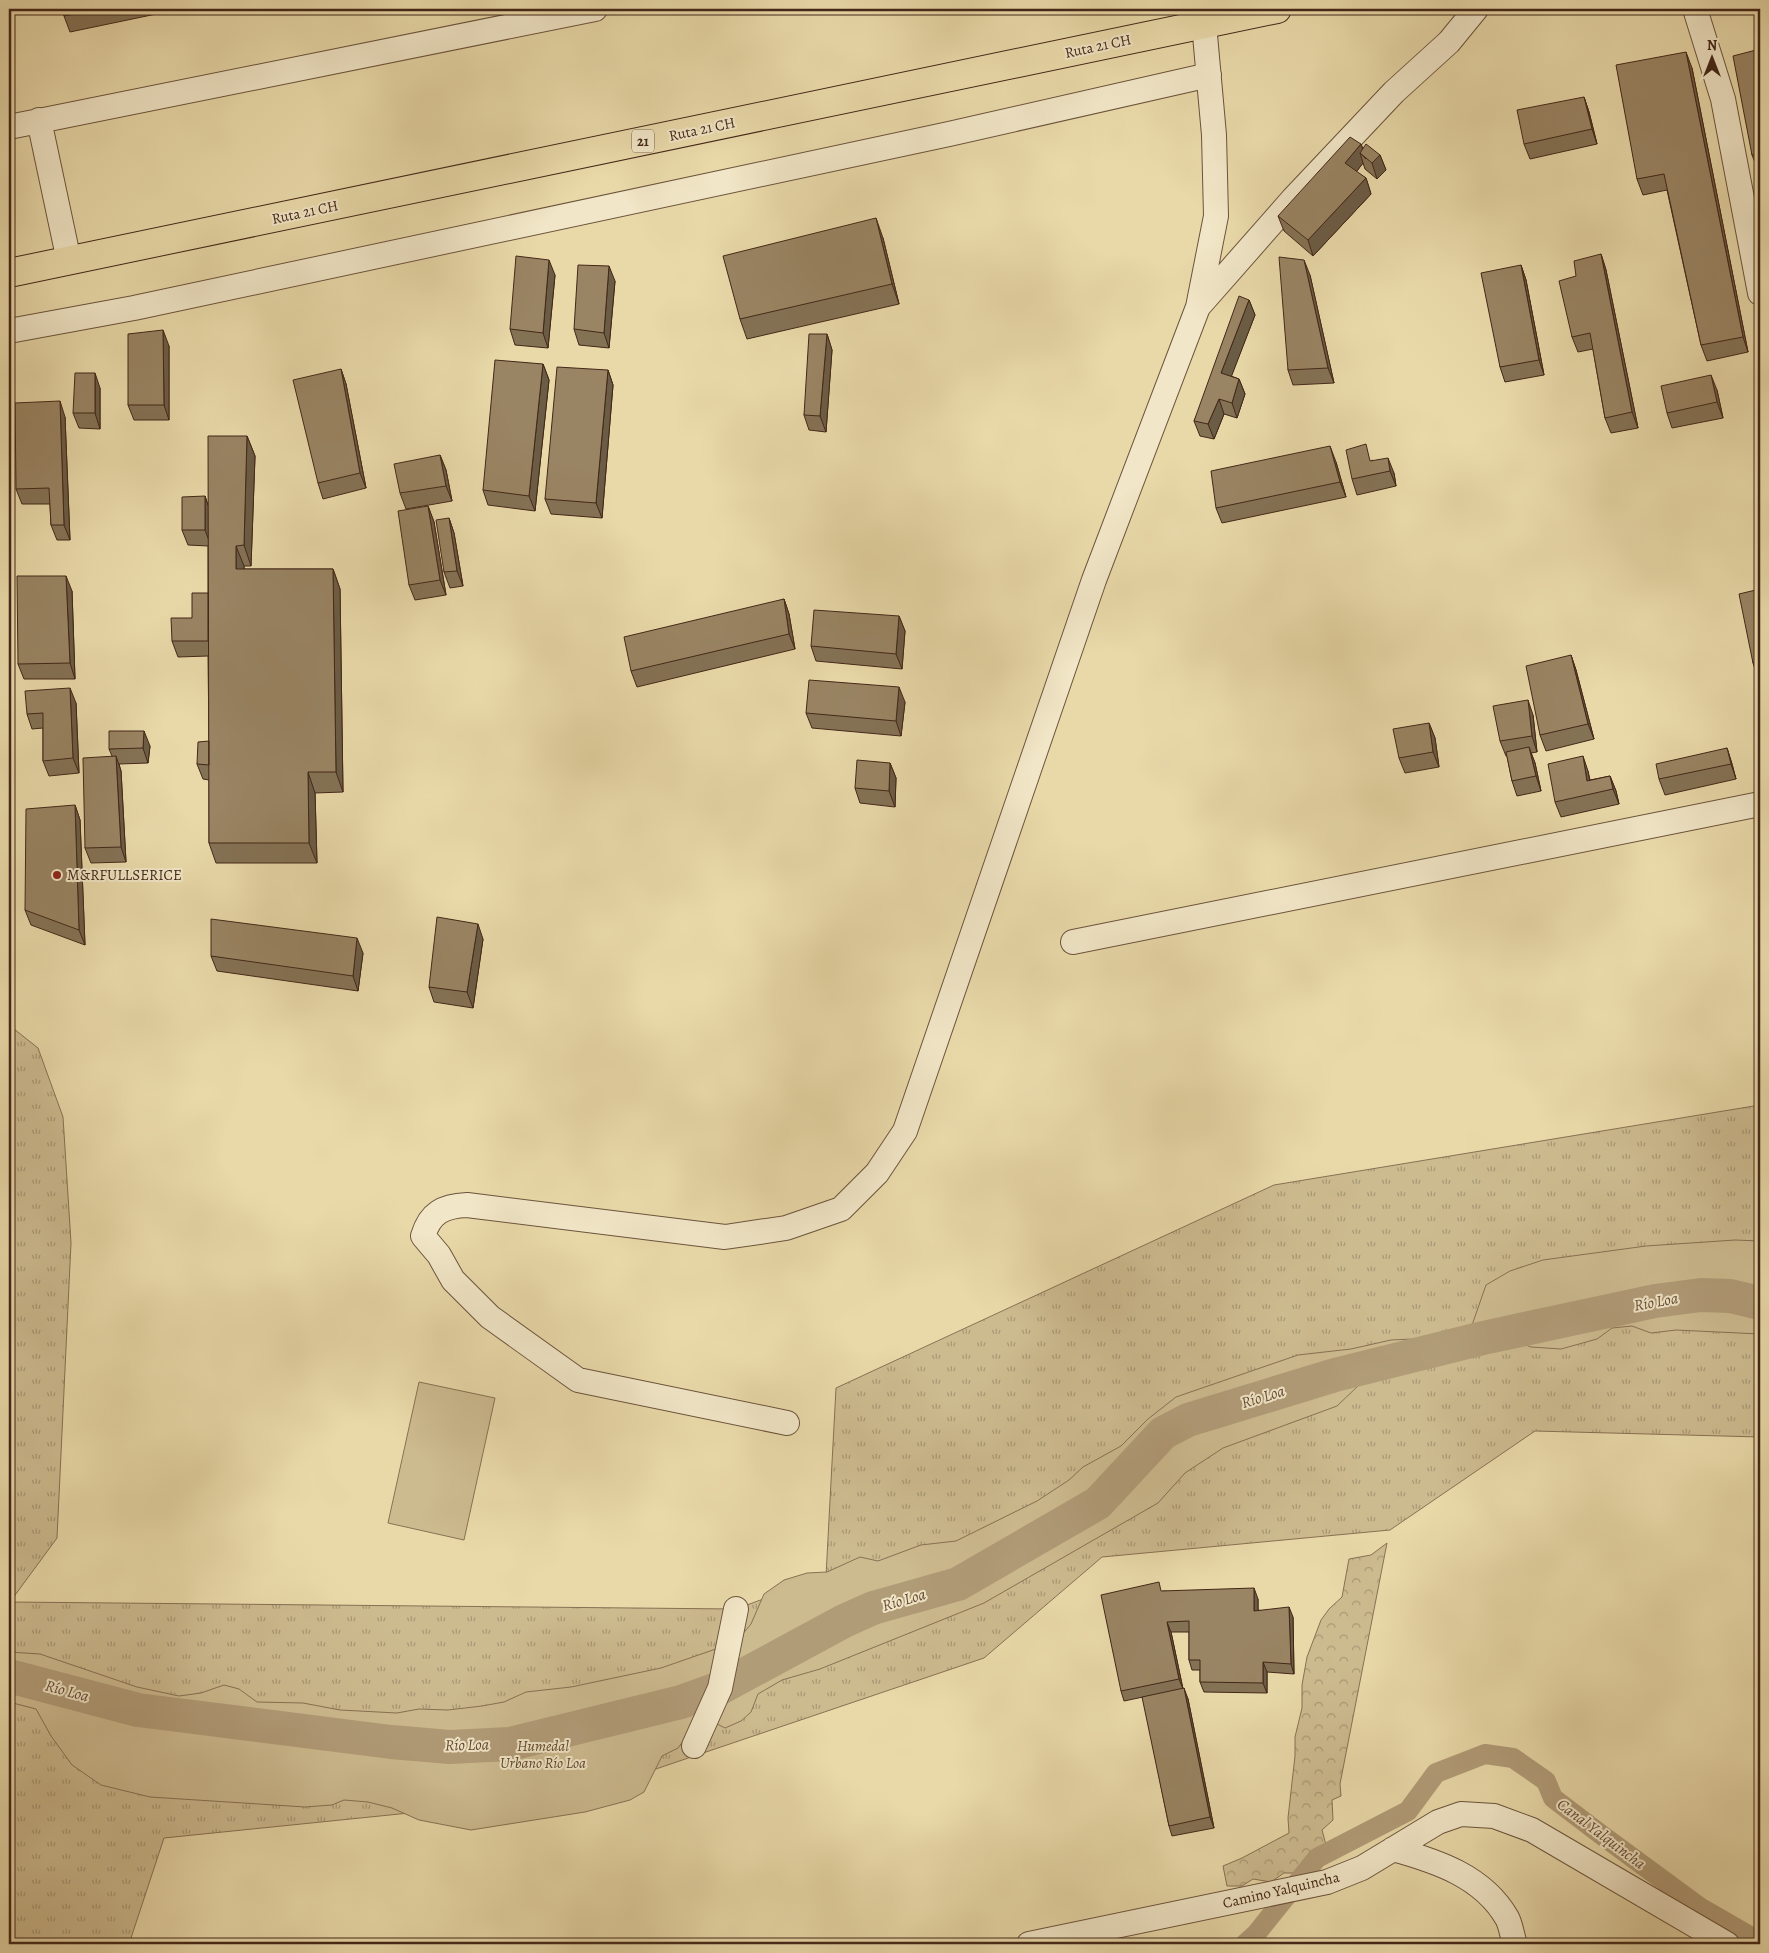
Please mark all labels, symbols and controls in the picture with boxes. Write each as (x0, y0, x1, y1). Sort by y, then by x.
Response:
street label: Ruta 21 CH (1063, 29, 1133, 63)
north arrow (1686, 32, 1736, 82)
text: N (1707, 36, 1717, 55)
street label: Ruta 21 CH (667, 112, 737, 146)
road number: 21 (632, 130, 654, 152)
street label: Ruta 21 CH (270, 195, 340, 229)
place label: M&RFULLSERICE (67, 865, 182, 885)
marker: M&RFULLSERICE (51, 869, 63, 881)
water label: Río Loa (1632, 1287, 1680, 1317)
water label: Río Loa (1239, 1380, 1288, 1414)
water label: Río Loa (880, 1583, 929, 1617)
water label: Río Loa (43, 1675, 92, 1708)
water label: Río Loa (445, 1734, 490, 1756)
park label: Humedal Urbano Río Loa (500, 1736, 586, 1773)
water label: Canal Yalquincha (1552, 1793, 1650, 1875)
street label: Camino Yalquincha (1221, 1867, 1341, 1913)

